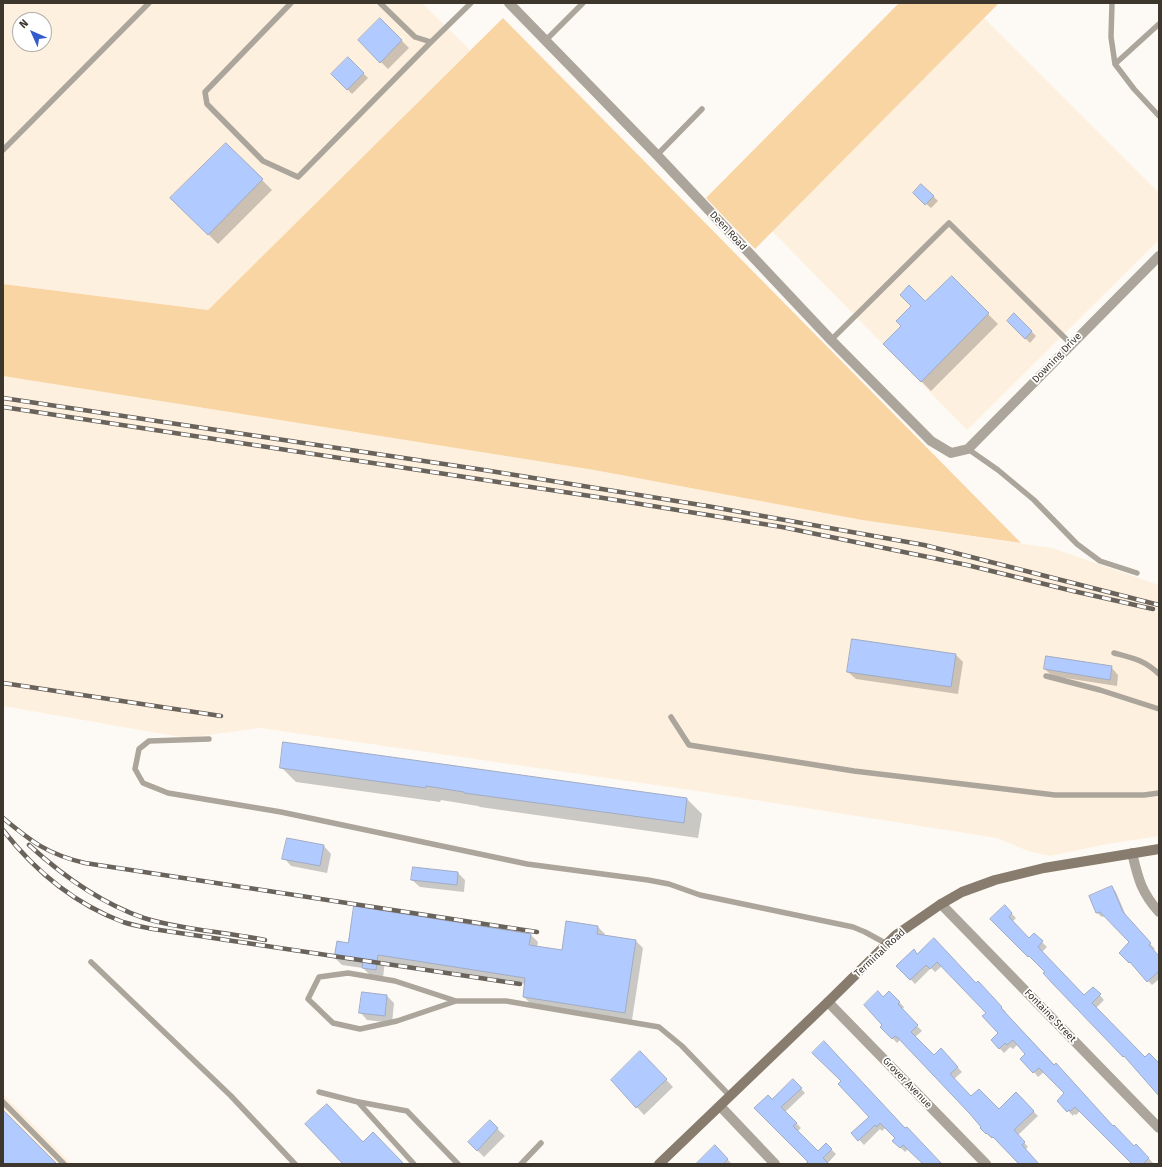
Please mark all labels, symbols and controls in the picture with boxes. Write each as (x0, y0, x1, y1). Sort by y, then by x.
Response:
north arrow (12, 12, 52, 52)
text: N (17, 17, 31, 31)
street label: Deen Road (707, 209, 749, 253)
street label: Downing Drive (1030, 330, 1084, 386)
street label: Terminal Road (852, 926, 908, 980)
street label: Fontaine Street (1022, 987, 1078, 1045)
street label: Grover Avenue (880, 1055, 934, 1111)

